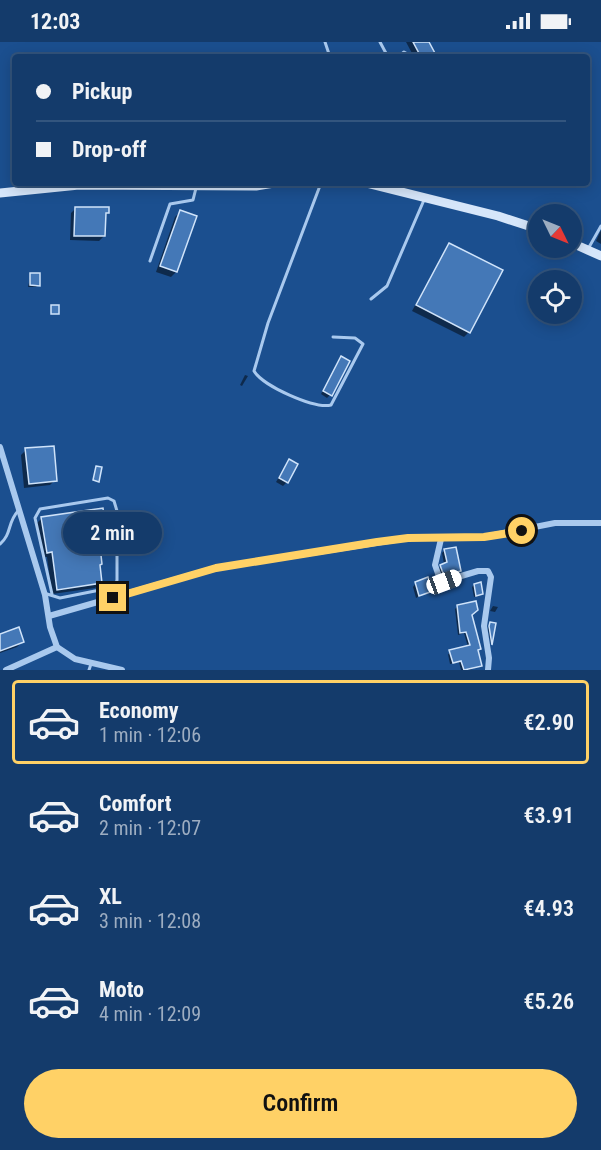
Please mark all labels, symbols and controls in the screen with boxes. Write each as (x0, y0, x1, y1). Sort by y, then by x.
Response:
text: 12:03 (30, 9, 81, 34)
text: Pickup (72, 79, 132, 104)
text: Drop-off (72, 137, 146, 162)
north arrow (528, 204, 582, 258)
map controls (528, 204, 582, 324)
button: locate (528, 270, 582, 324)
callout: 2 min (63, 511, 162, 553)
route start (508, 517, 535, 544)
text: 2 min (90, 521, 135, 545)
car (424, 567, 464, 597)
route end (99, 584, 126, 611)
icon: car (27, 695, 81, 749)
text: Economy (99, 698, 179, 723)
text: €2.90 (523, 710, 574, 735)
text: 1 min · 12:06 (99, 723, 201, 747)
icon: car (27, 788, 81, 842)
text: Comfort (99, 791, 172, 816)
text: €3.91 (523, 803, 574, 828)
text: 2 min · 12:07 (99, 816, 201, 840)
icon: car (27, 881, 81, 935)
text: XL (99, 884, 122, 909)
text: €4.93 (523, 896, 574, 921)
text: 3 min · 12:08 (99, 909, 201, 933)
icon: car (27, 974, 81, 1028)
text: Moto (99, 977, 144, 1002)
text: €5.26 (523, 989, 574, 1014)
text: 4 min · 12:09 (99, 1002, 201, 1026)
button: Confirm (24, 1069, 577, 1138)

